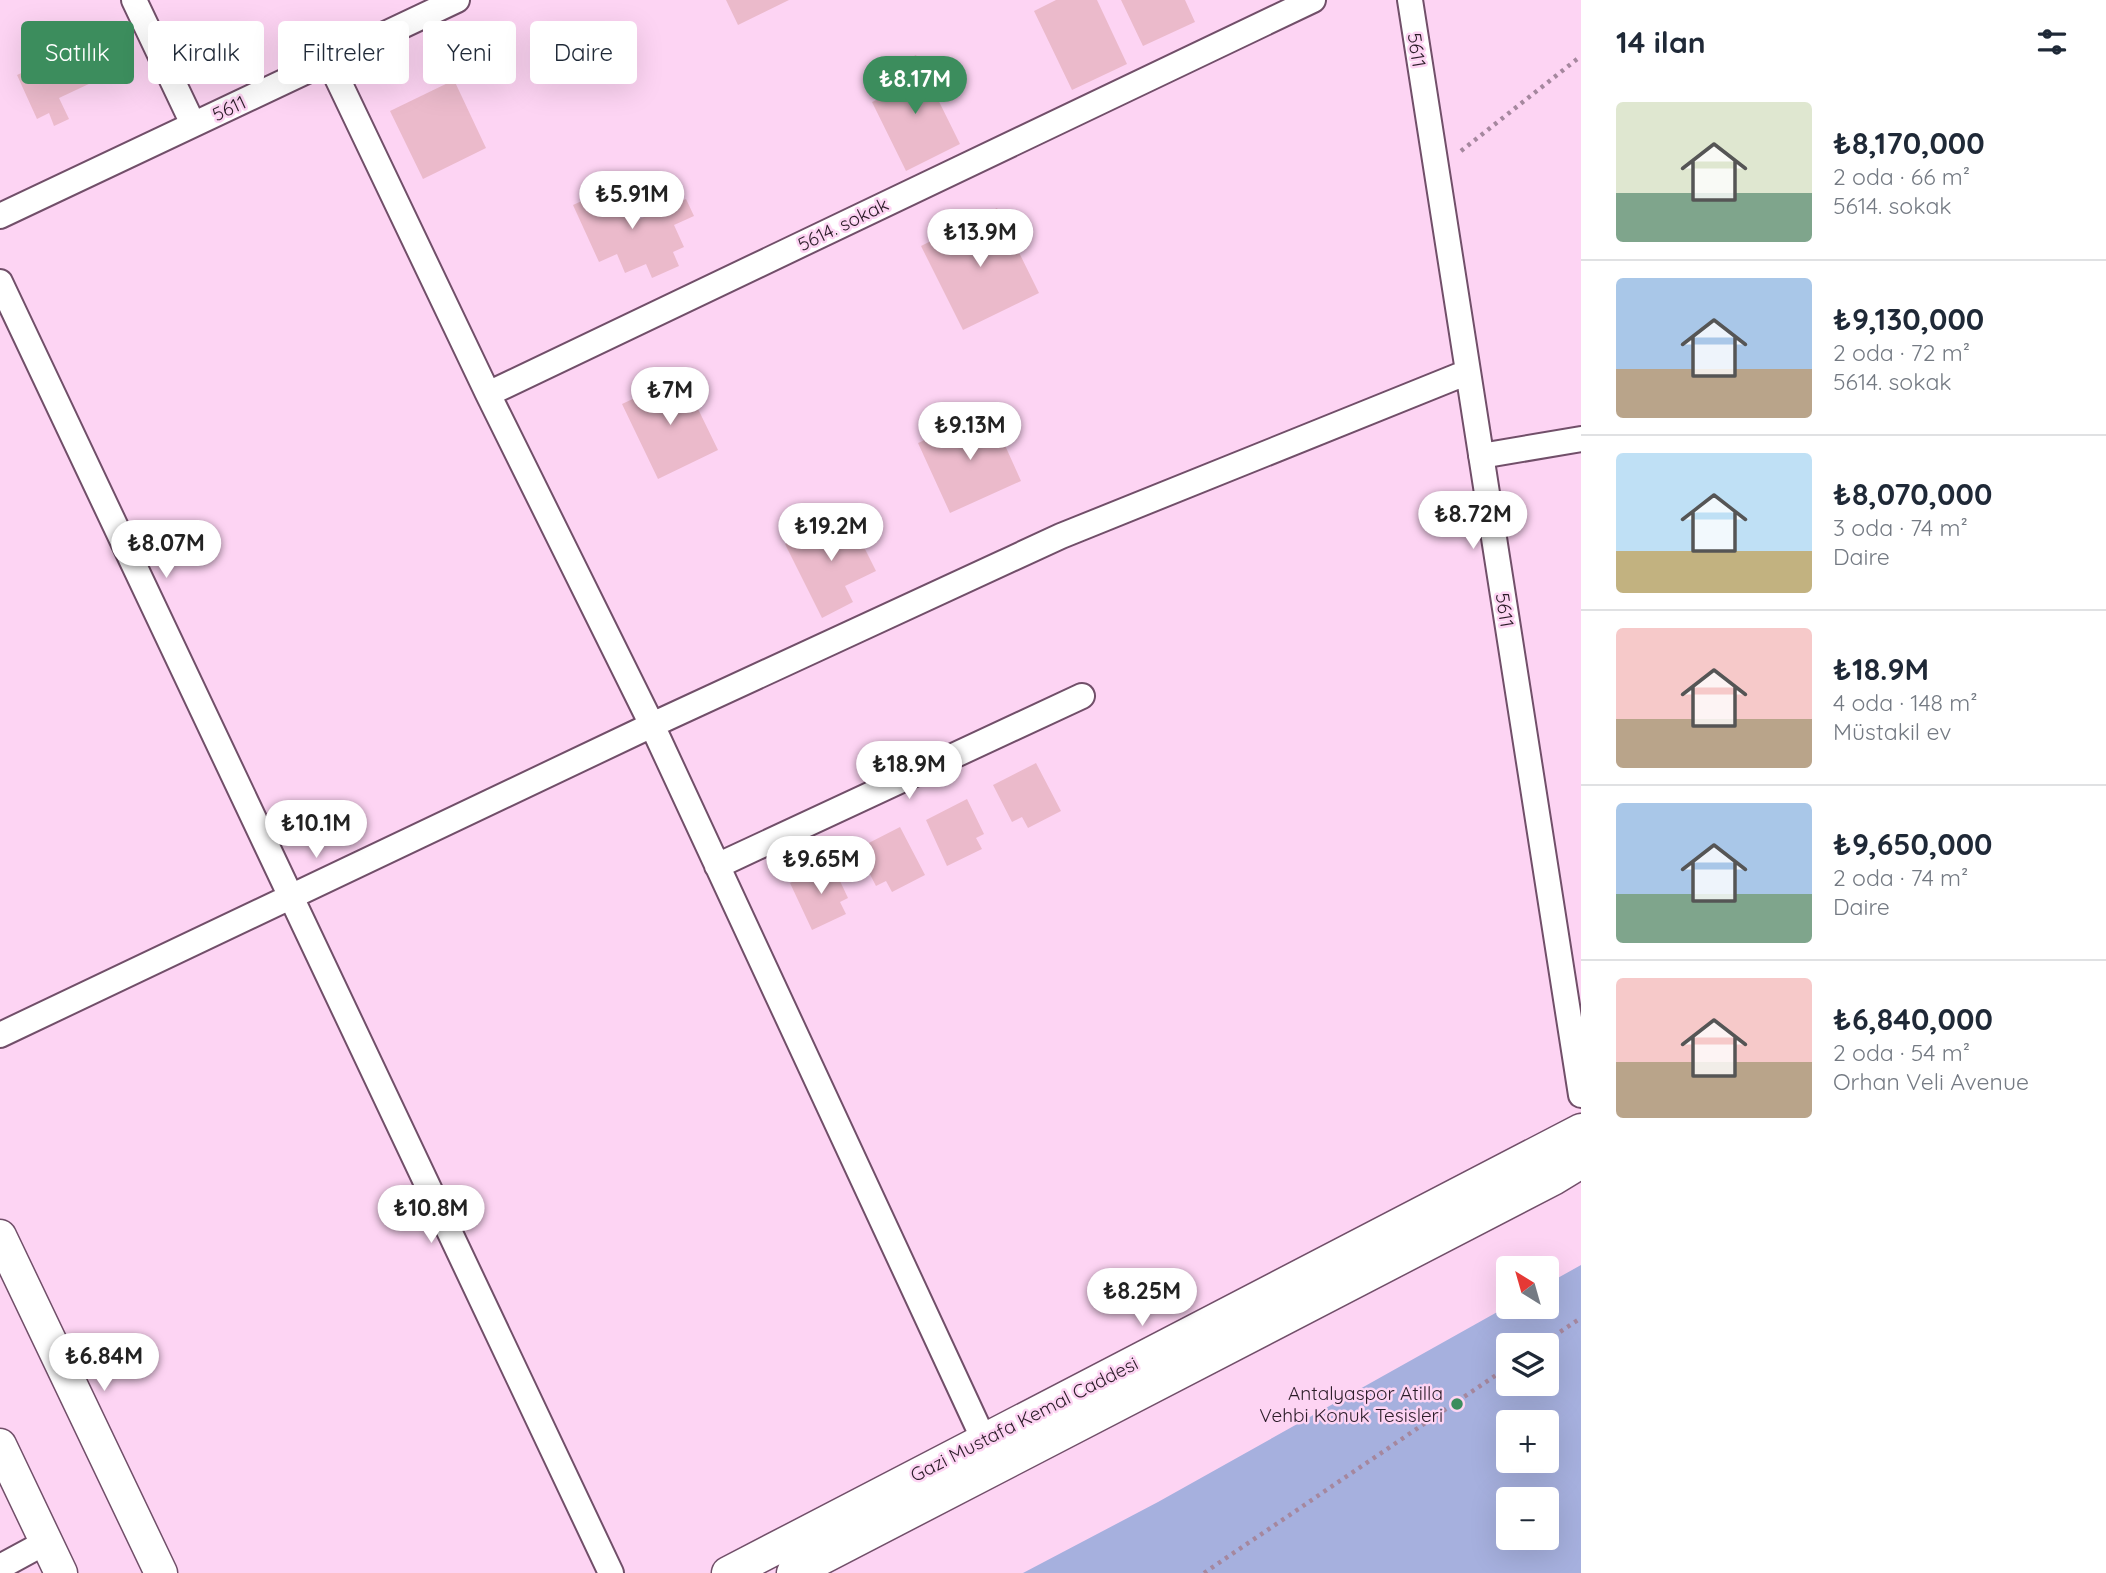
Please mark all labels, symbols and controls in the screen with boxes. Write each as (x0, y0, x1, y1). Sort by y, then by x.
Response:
chip: Satılık (21, 21, 134, 84)
chip: Kiralık (148, 21, 264, 84)
chip: Filtreler (278, 21, 409, 84)
chip: Yeni (423, 21, 516, 84)
chip: Daire (530, 21, 637, 84)
text: 14 ilan (1616, 23, 1706, 61)
icon: filters (2033, 23, 2071, 61)
street label: 5611 (1402, 31, 1432, 69)
pin: ₺8.17M (858, 57, 972, 116)
text: ₺8.17M (879, 64, 951, 93)
street label: 5611 (208, 90, 250, 126)
text: ₺8,170,000 (1833, 124, 1985, 162)
icon: home (1672, 130, 1756, 214)
text: 2 oda · 66 m² (1833, 162, 1970, 191)
pin: ₺5.91M (575, 172, 689, 231)
text: ₺5.91M (595, 179, 669, 208)
text: 5614. sokak (1833, 191, 1952, 220)
street label: 5614. sokak (794, 192, 892, 256)
pin: ₺13.9M (923, 210, 1037, 269)
text: ₺13.9M (943, 217, 1017, 246)
text: ₺9,130,000 (1833, 300, 1984, 338)
icon: home (1672, 306, 1756, 390)
text: 2 oda · 72 m² (1833, 338, 1970, 367)
text: 5614. sokak (1833, 367, 1952, 396)
pin: ₺7M (636, 368, 704, 427)
text: ₺7M (647, 375, 693, 404)
pin: ₺9.13M (913, 402, 1027, 462)
text: ₺9.13M (934, 410, 1006, 439)
text: ₺8,070,000 (1833, 475, 1992, 513)
icon: home (1672, 481, 1756, 565)
pin: ₺8.72M (1416, 491, 1530, 551)
text: ₺8.72M (1434, 499, 1512, 528)
pin: ₺19.2M (774, 504, 888, 563)
text: ₺19.2M (794, 511, 868, 540)
text: 3 oda · 74 m² (1833, 513, 1968, 542)
pin: ₺8.07M (109, 520, 223, 580)
text: ₺8.07M (127, 528, 205, 557)
text: Daire (1833, 542, 1890, 571)
street label: 5611 (1490, 591, 1520, 629)
text: ₺18.9M (1833, 650, 1929, 688)
icon: home (1672, 656, 1756, 740)
text: 4 oda · 148 m² (1833, 688, 1977, 717)
text: Müstakil ev (1833, 717, 1951, 746)
pin: ₺18.9M (852, 742, 966, 801)
text: ₺18.9M (872, 749, 946, 778)
pin: ₺10.1M (259, 800, 373, 860)
text: ₺10.1M (281, 808, 351, 837)
text: ₺9,650,000 (1833, 825, 1992, 863)
icon: home (1672, 831, 1756, 915)
pin: ₺9.65M (764, 836, 878, 896)
text: ₺9.65M (782, 844, 860, 873)
text: 2 oda · 74 m² (1833, 863, 1968, 892)
text: Daire (1833, 892, 1890, 921)
text: ₺6,840,000 (1833, 1000, 1993, 1038)
icon: home (1672, 1006, 1756, 1090)
text: 2 oda · 54 m² (1833, 1038, 1970, 1067)
text: Orhan Veli Avenue (1833, 1067, 2029, 1096)
pin: ₺10.8M (374, 1186, 488, 1245)
text: ₺10.8M (394, 1193, 468, 1222)
north arrow (1496, 1256, 1559, 1320)
map controls (1496, 1256, 1559, 1550)
pin: ₺8.25M (1085, 1268, 1199, 1328)
text: ₺8.25M (1103, 1276, 1181, 1305)
button: layers (1496, 1333, 1559, 1396)
pin: ₺6.84M (47, 1334, 161, 1393)
text: ₺6.84M (65, 1341, 143, 1370)
street label: Gazi Mustafa Kemal Caddesi (906, 1351, 1142, 1487)
place label: Antalyaspor Atilla Vehbi Konuk Tesisleri (1259, 1381, 1443, 1427)
marker: Antalyaspor Atilla Vehbi Konuk Tesisleri (1449, 1396, 1465, 1412)
button: + (1496, 1410, 1559, 1473)
button: − (1496, 1487, 1559, 1550)

